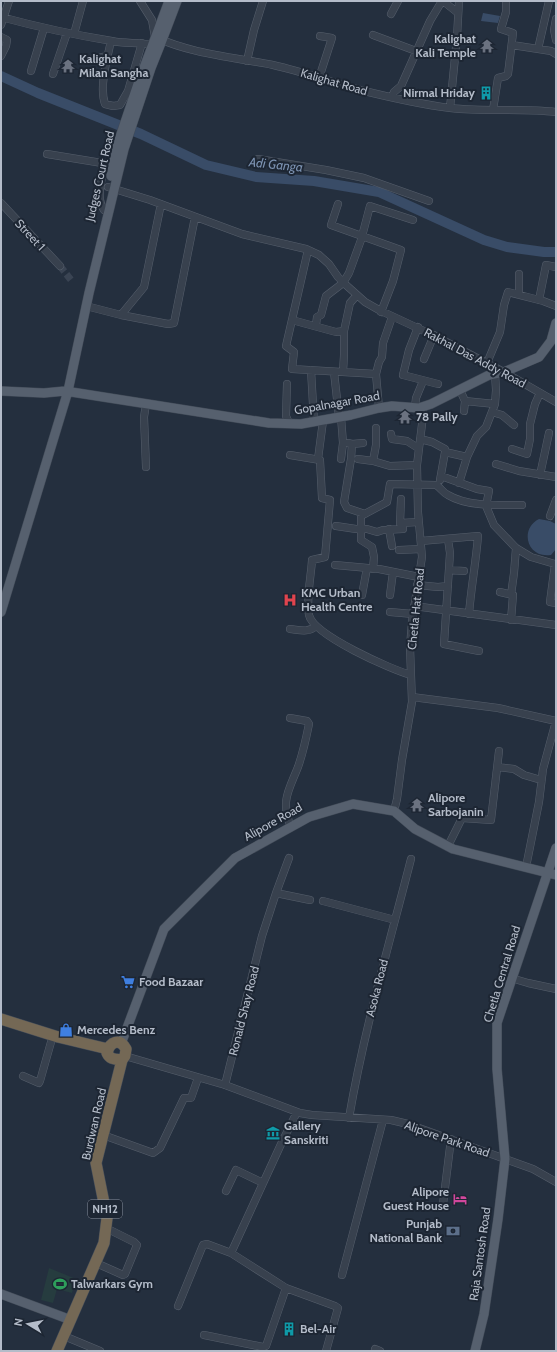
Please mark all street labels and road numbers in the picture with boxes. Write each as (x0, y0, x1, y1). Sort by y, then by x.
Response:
street label: Kalighat Road (299, 65, 369, 98)
street label: Judges Court Road (82, 129, 117, 224)
street label: Street 1 (12, 216, 49, 253)
street label: Rakhal Das Addy Road (422, 324, 529, 391)
street label: Gopalnagar Road (293, 388, 381, 417)
street label: Chetla Hat Road (404, 567, 427, 651)
street label: Alipore Road (241, 799, 305, 844)
street label: Chetla Central Road (480, 924, 523, 1024)
street label: Asoka Road (362, 958, 391, 1018)
street label: Ronald Shay Road (225, 964, 262, 1057)
street label: Burdwan Road (78, 1086, 109, 1161)
street label: Alipore Park Road (403, 1117, 492, 1160)
road number: NH12 (88, 1200, 122, 1218)
street label: Raja Santosh Road (466, 1206, 493, 1302)

